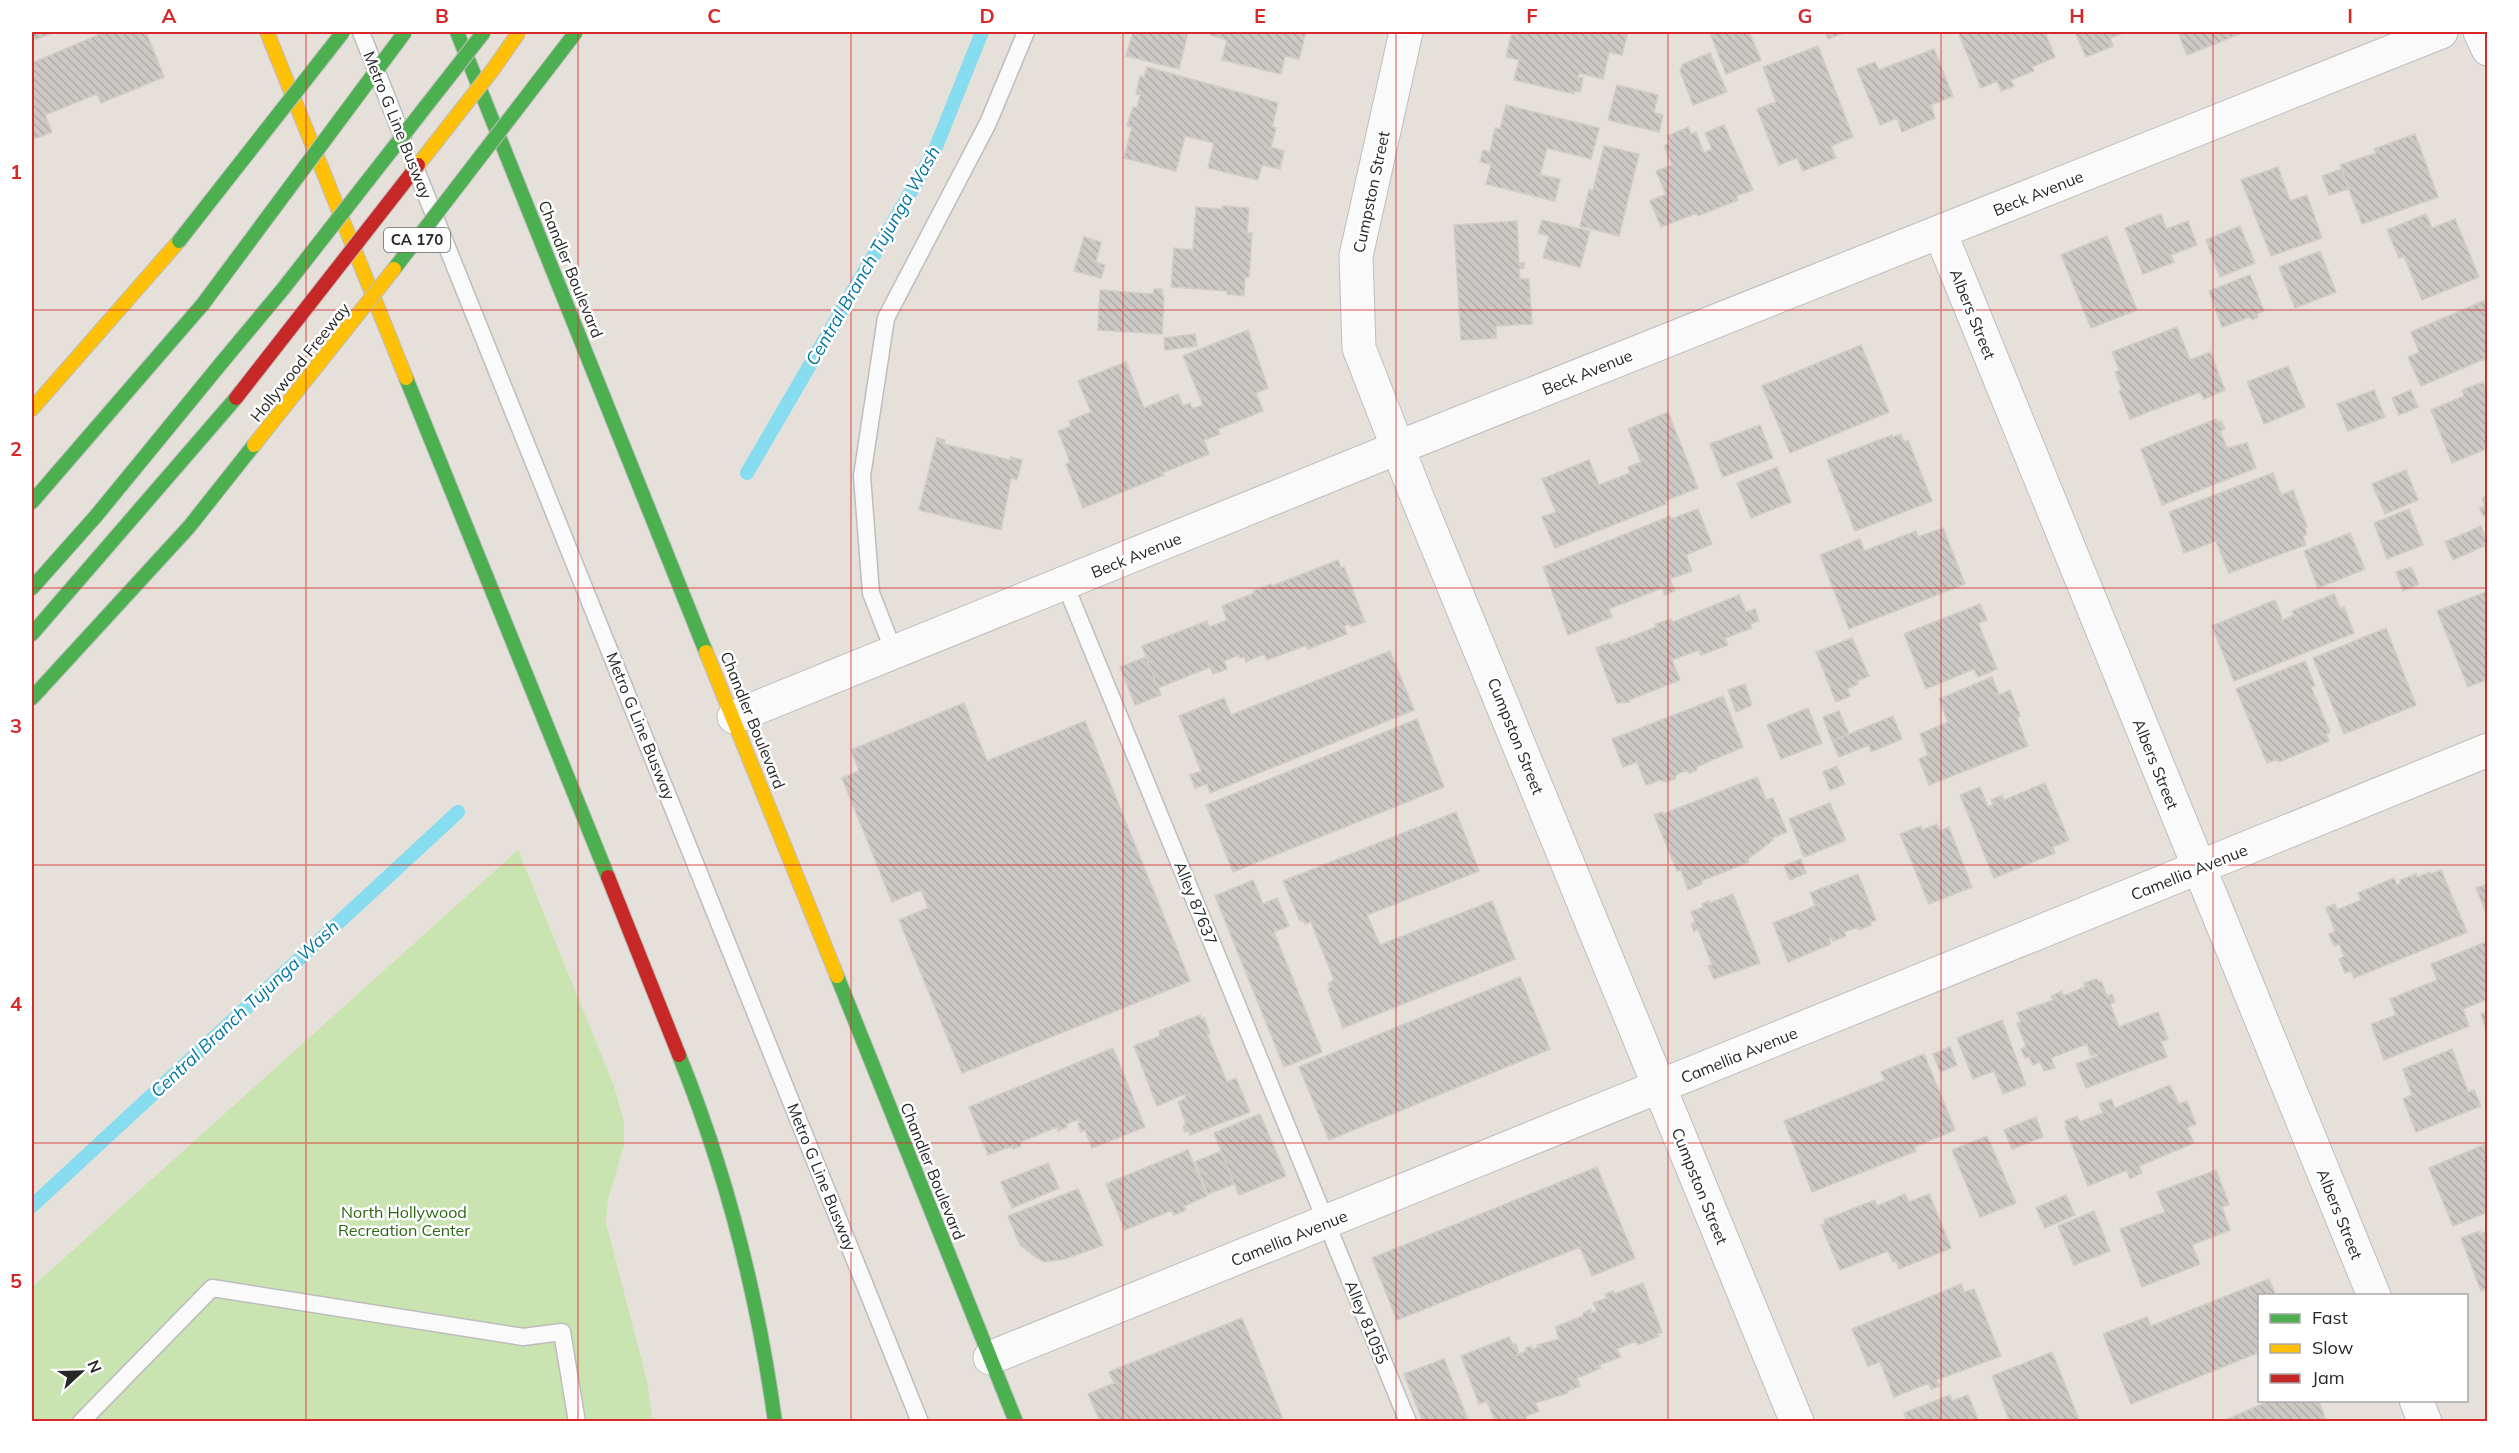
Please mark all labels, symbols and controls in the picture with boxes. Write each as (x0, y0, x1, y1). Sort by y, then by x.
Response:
text: A (162, 3, 177, 28)
text: B (435, 3, 449, 28)
text: C (707, 3, 721, 28)
text: D (979, 3, 995, 28)
text: E (1254, 3, 1266, 28)
text: F (1526, 3, 1538, 28)
text: G (1798, 3, 1812, 28)
text: H (2069, 3, 2085, 28)
text: I (2347, 3, 2353, 28)
street label: Metro G Line Busway (359, 48, 437, 202)
street label: Cumpston Street (1348, 129, 1394, 255)
water label: Central Branch Tujunga Wash (800, 142, 945, 370)
text: 1 (10, 159, 22, 184)
street label: Beck Avenue (1990, 166, 2086, 220)
street label: Chandler Boulevard (534, 197, 608, 341)
road number: CA 170 (384, 228, 450, 252)
street label: Albers Street (1946, 266, 2000, 363)
street label: Hollywood Freeway (246, 298, 354, 425)
street label: Beck Avenue (1539, 345, 1635, 399)
text: 2 (10, 436, 22, 461)
street label: Beck Avenue (1088, 528, 1184, 582)
street label: Chandler Boulevard (716, 648, 790, 792)
street label: Metro G Line Busway (602, 649, 680, 803)
street label: Cumpston Street (1484, 675, 1549, 798)
text: 3 (10, 713, 22, 738)
street label: Albers Street (2129, 716, 2183, 813)
street label: Camellia Avenue (2128, 840, 2250, 904)
street label: Alley 87637 (1170, 858, 1222, 948)
water label: Central Branch Tujunga Wash (146, 915, 344, 1102)
text: 4 (10, 991, 22, 1016)
street label: Camellia Avenue (1678, 1023, 1800, 1087)
street label: Chandler Boulevard (896, 1099, 970, 1243)
street label: Metro G Line Busway (783, 1100, 861, 1254)
street label: Cumpston Street (1668, 1125, 1733, 1248)
street label: Albers Street (2313, 1166, 2367, 1263)
park label: North Hollywood Recreation Center (338, 1202, 470, 1240)
street label: Camellia Avenue (1228, 1206, 1350, 1270)
text: 5 (10, 1268, 22, 1293)
street label: Alley 81055 (1341, 1277, 1393, 1367)
legend (2258, 1294, 2468, 1402)
text: Fast (2312, 1306, 2348, 1329)
text: Slow (2312, 1336, 2354, 1359)
north arrow (51, 1342, 111, 1402)
text: N (83, 1357, 106, 1376)
text: Jam (2312, 1366, 2345, 1389)

